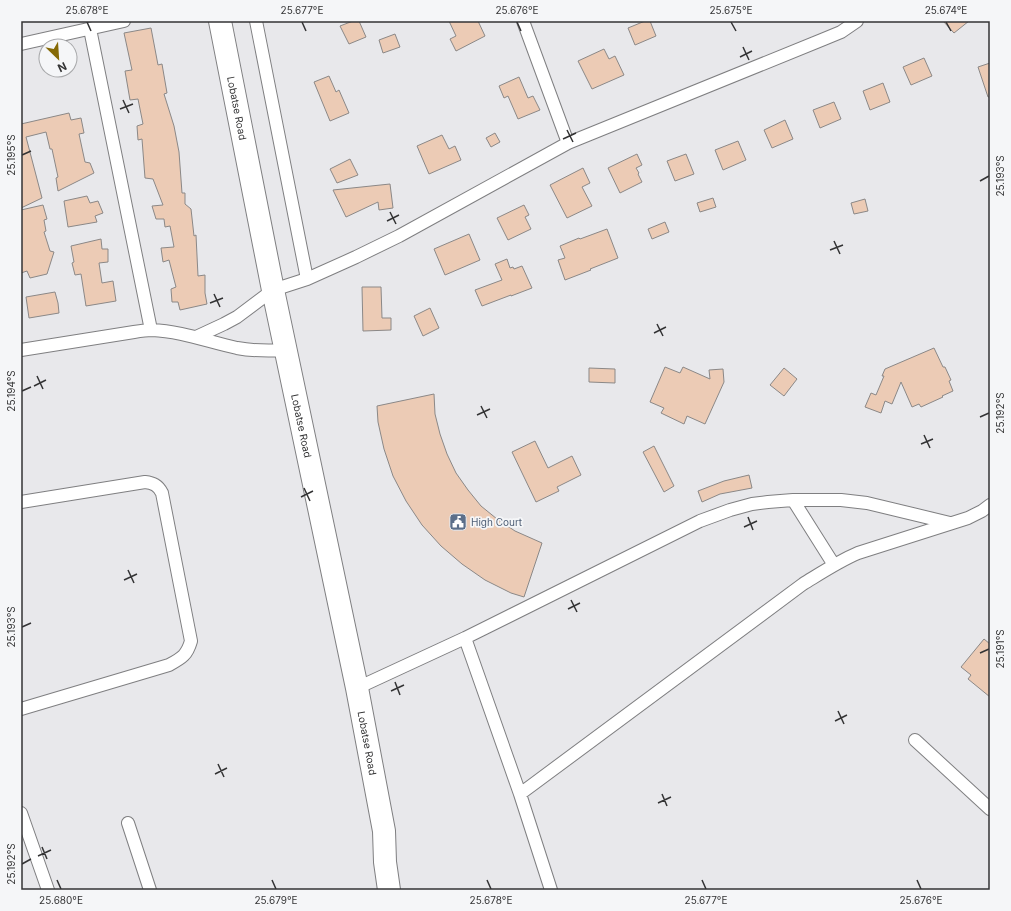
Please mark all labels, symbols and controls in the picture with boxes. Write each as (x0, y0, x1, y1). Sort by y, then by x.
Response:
text: 25.678°E (66, 4, 108, 16)
text: 25.677°E (281, 4, 323, 16)
text: 25.676°E (495, 4, 539, 16)
text: 25.675°E (710, 4, 752, 16)
text: 25.674°E (925, 4, 967, 16)
north arrow (38, 38, 78, 78)
text: N (55, 59, 69, 75)
street label: Lobatse Road (225, 75, 249, 141)
text: 25.195°S (5, 134, 17, 176)
text: 25.193°S (994, 155, 1006, 197)
text: 25.194°S (5, 370, 17, 412)
text: 25.192°S (994, 392, 1006, 434)
street label: Lobatse Road (289, 393, 314, 459)
public building icon: High Court (448, 512, 468, 532)
place label: High Court (471, 516, 523, 528)
text: 25.193°S (5, 606, 17, 648)
text: 25.191°S (994, 629, 1006, 669)
street label: Lobatse Road (355, 710, 379, 776)
text: 25.192°S (5, 843, 17, 885)
text: 25.680°E (39, 894, 83, 906)
text: 25.679°E (254, 894, 298, 906)
text: 25.678°E (470, 894, 512, 906)
text: 25.677°E (685, 894, 727, 906)
text: 25.676°E (899, 894, 943, 906)

